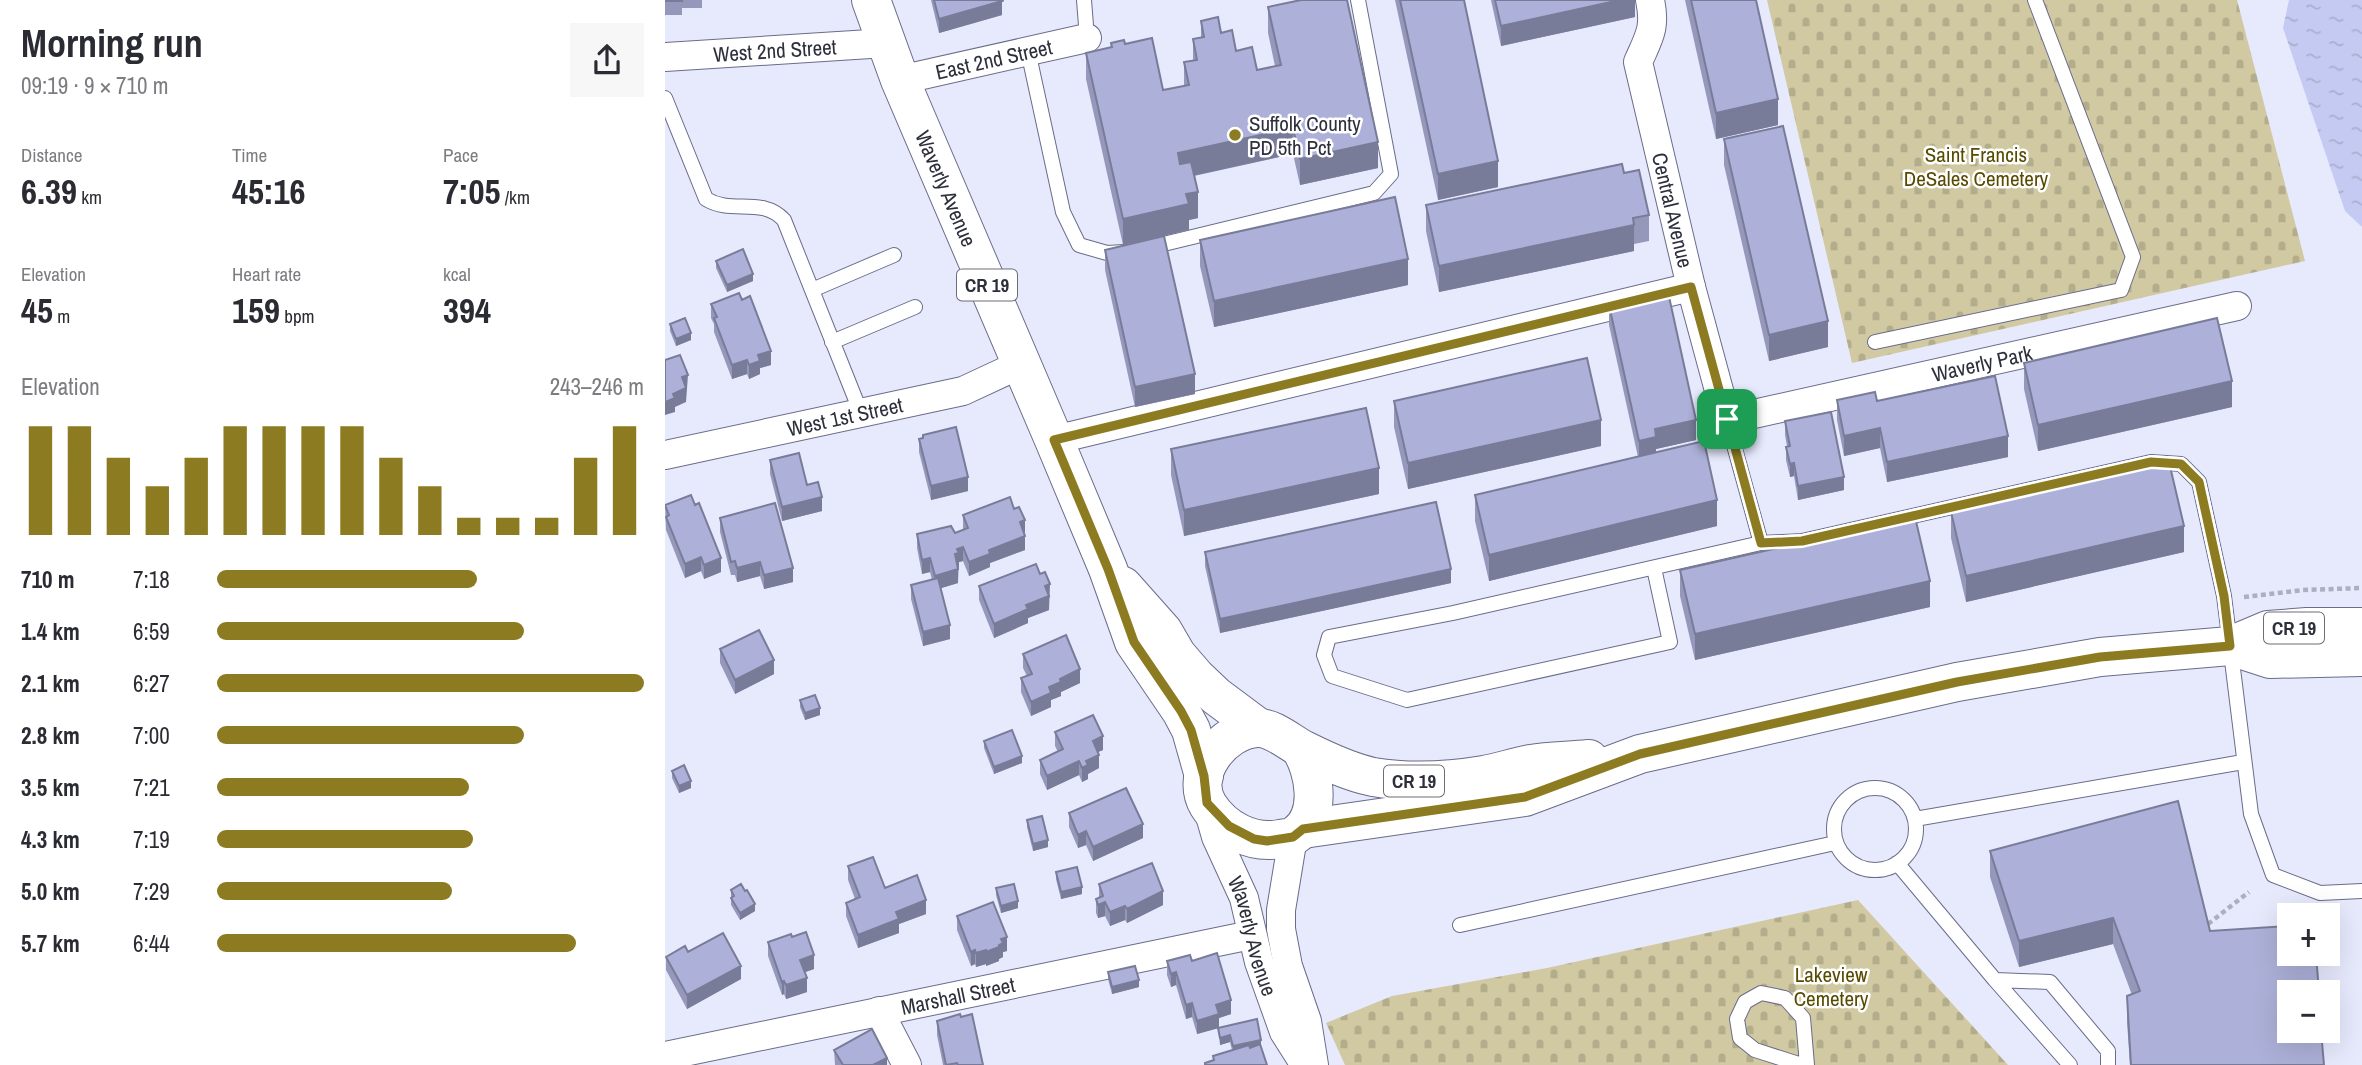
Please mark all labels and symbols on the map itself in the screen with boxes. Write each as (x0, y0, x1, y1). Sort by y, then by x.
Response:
street label: West 2nd Street (712, 32, 837, 68)
street label: East 2nd Street (933, 32, 1055, 86)
place label: Suffolk County PD 5th Pct (1249, 109, 1361, 162)
street label: Waverly Avenue (909, 126, 984, 251)
marker: Suffolk County PD 5th Pct (1227, 127, 1243, 143)
park label: Saint Francis DeSales Cemetery (1904, 140, 2049, 193)
street label: Central Avenue (1645, 150, 1700, 271)
road number: CR 19 (957, 270, 1017, 300)
street label: Waverly Park (1929, 338, 2035, 388)
pin (1697, 389, 1757, 449)
street label: West 1st Street (784, 390, 906, 443)
road number: CR 19 (2264, 612, 2324, 643)
road number: CR 19 (1384, 766, 1444, 796)
street label: Waverly Avenue (1221, 871, 1284, 1000)
park label: Lakeview Cemetery (1794, 960, 1869, 1013)
street label: Marshall Street (898, 970, 1018, 1021)

